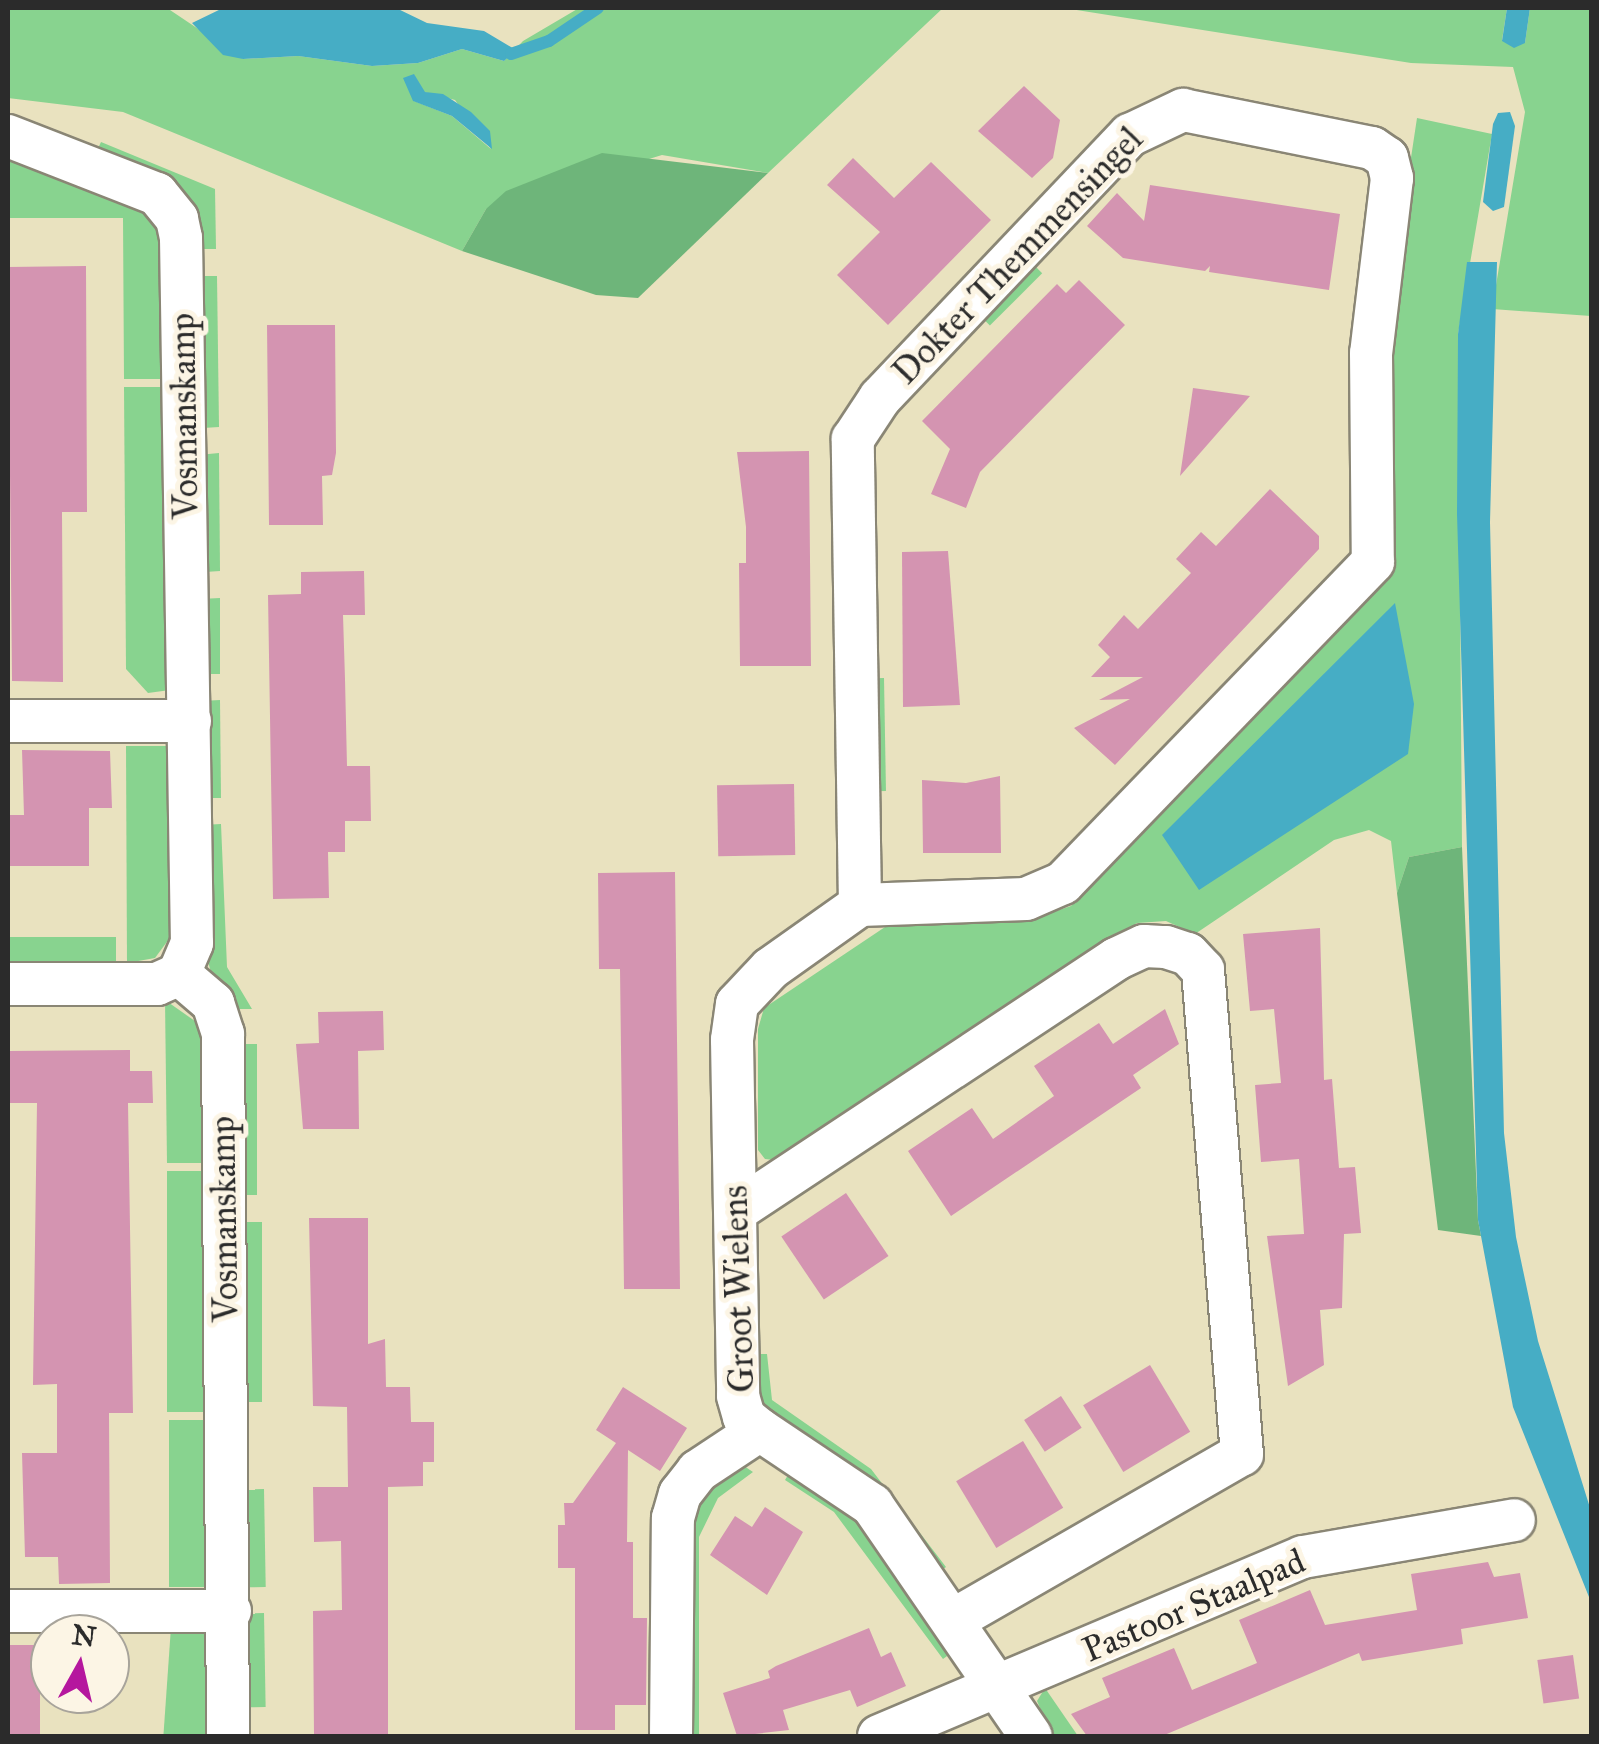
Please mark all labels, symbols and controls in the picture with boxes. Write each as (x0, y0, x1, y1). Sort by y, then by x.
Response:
street label: Dokter Themmensingel (884, 119, 1152, 393)
street label: Vosmanskamp (162, 312, 208, 520)
street label: Vosmanskamp (202, 1115, 248, 1323)
street label: Groot Wielens (714, 1185, 764, 1393)
street label: Pastoor Staalpad (1077, 1540, 1311, 1672)
north arrow (30, 1614, 130, 1714)
text: N (70, 1617, 98, 1655)

